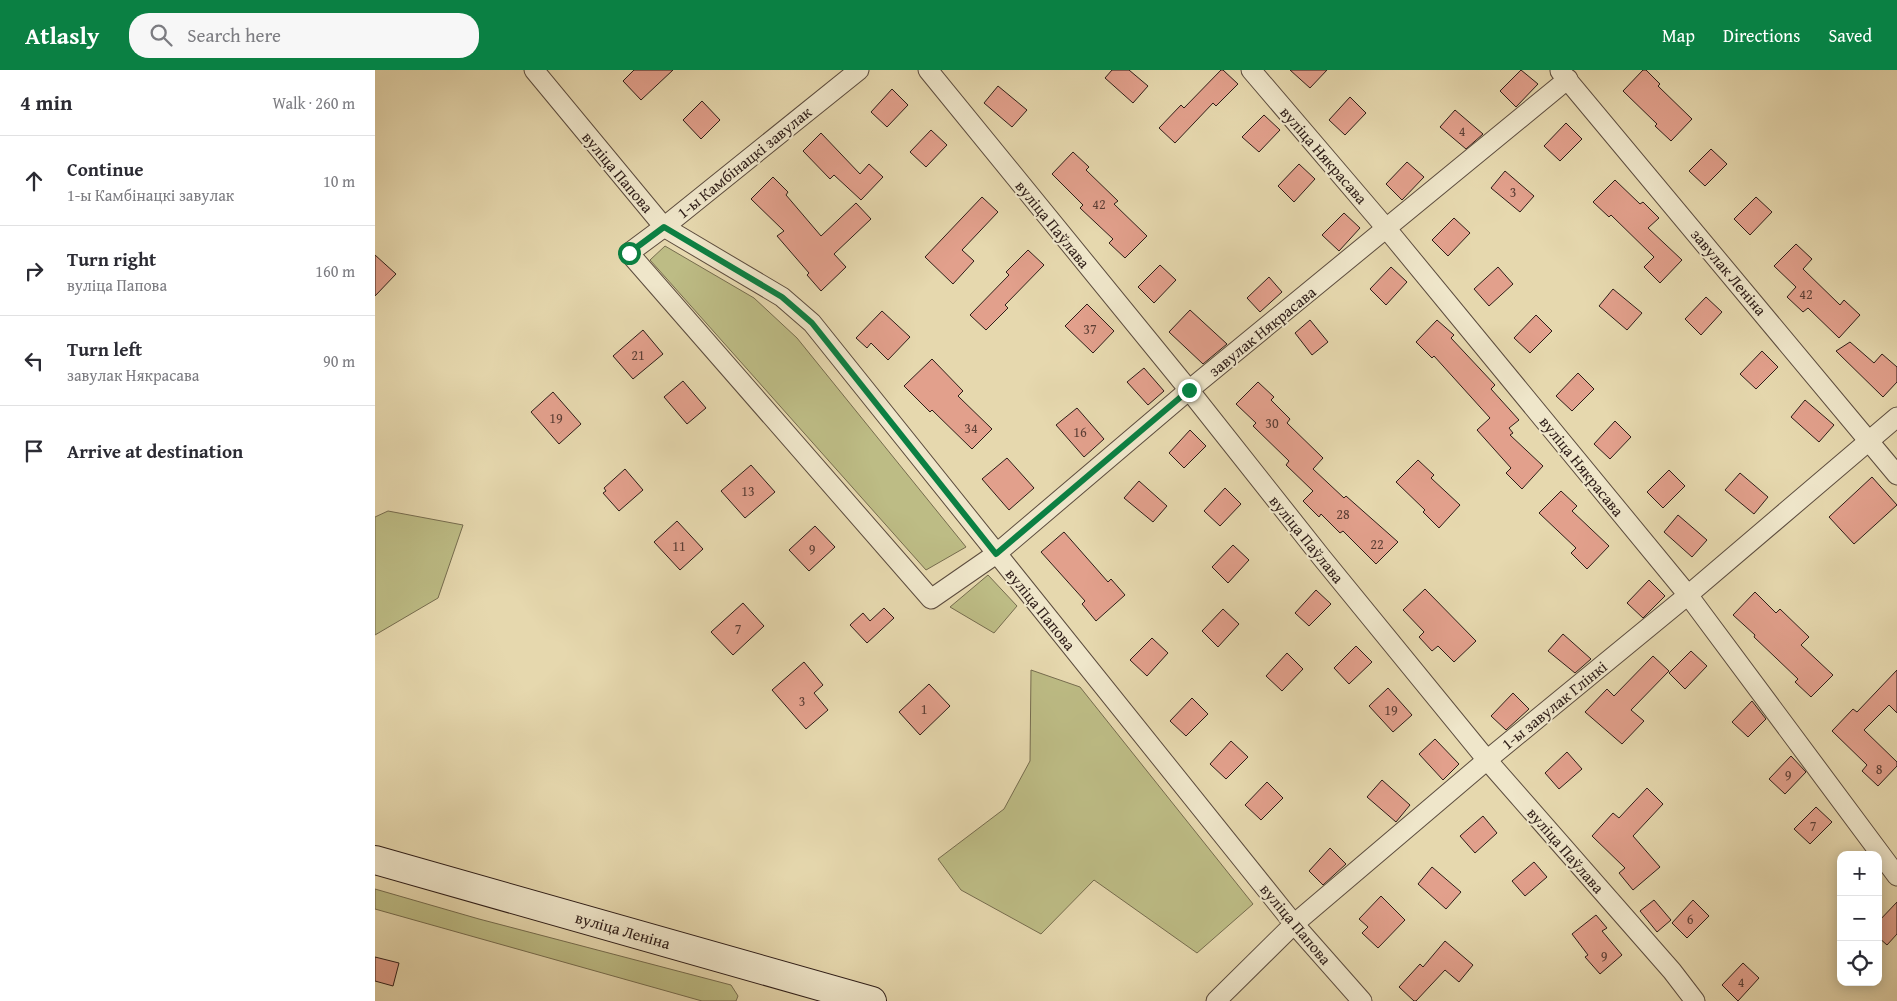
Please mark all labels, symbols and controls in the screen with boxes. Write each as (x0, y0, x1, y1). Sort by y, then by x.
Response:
search box (129, 13, 479, 58)
text: Atlasly (25, 18, 99, 53)
icon: search (147, 21, 175, 49)
text: Search here (187, 21, 281, 49)
text: Map (1662, 22, 1695, 49)
text: Directions (1723, 22, 1800, 49)
text: Saved (1828, 22, 1872, 49)
text: 4 min (20, 87, 72, 118)
text: Walk · 260 m (272, 91, 355, 115)
street label: 1-ы Камбінацкі завулак (671, 100, 817, 224)
street label: вуліца Някрасава (1275, 101, 1374, 210)
house number: 4 (1459, 121, 1466, 141)
street label: вуліца Папова (577, 126, 660, 218)
text: Continue (67, 155, 144, 183)
icon: ahead (20, 167, 48, 195)
text: 10 m (323, 169, 355, 193)
street label: вуліца Паўлава (1010, 175, 1096, 274)
house number: 3 (1510, 182, 1516, 202)
text: 1-ы Камбінацкі завулак (67, 183, 234, 207)
house number: 42 (1092, 194, 1106, 214)
street label: завулак Леніна (1685, 223, 1773, 321)
route start (618, 242, 641, 265)
text: Turn right (67, 245, 156, 273)
icon: right (20, 257, 48, 285)
text: 160 m (315, 259, 355, 283)
text: вуліца Папова (67, 273, 167, 297)
street label: завулак Някрасава (1203, 280, 1321, 382)
house number: 42 (1799, 284, 1813, 304)
house number: 37 (1083, 319, 1097, 339)
text: Turn left (67, 335, 142, 363)
house number: 21 (631, 345, 645, 365)
icon: left (20, 347, 48, 375)
text: 90 m (323, 349, 355, 373)
text: завулак Някрасава (67, 363, 199, 387)
route end (1178, 379, 1201, 402)
house number: 19 (549, 408, 563, 428)
street label: вуліца Някрасава (1534, 411, 1630, 522)
house number: 30 (1265, 413, 1279, 433)
house number: 34 (964, 418, 978, 438)
house number: 16 (1073, 422, 1087, 442)
icon: arrive (20, 437, 48, 465)
text: Arrive at destination (67, 437, 243, 465)
house number: 13 (741, 481, 755, 501)
street label: вуліца Паўлава (1264, 490, 1350, 589)
house number: 28 (1336, 504, 1350, 524)
house number: 22 (1370, 534, 1384, 554)
house number: 11 (672, 536, 686, 556)
house number: 9 (809, 539, 816, 559)
street label: вуліца Папова (1000, 563, 1082, 656)
house number: 7 (735, 619, 742, 639)
street label: 1-ы завулак Глінкі (1496, 654, 1612, 755)
house number: 3 (799, 691, 805, 711)
house number: 1 (921, 699, 927, 719)
house number: 19 (1384, 700, 1398, 720)
house number: 8 (1876, 759, 1883, 779)
house number: 9 (1785, 765, 1792, 785)
street label: вуліца Паўлава (1522, 802, 1611, 899)
house number: 7 (1810, 816, 1817, 836)
map controls (1837, 851, 1882, 986)
button: + (1837, 851, 1882, 896)
street label: вуліца Папова (1255, 878, 1338, 970)
button: − (1837, 896, 1882, 941)
street label: вуліца Леніна (573, 905, 674, 955)
house number: 6 (1687, 909, 1694, 929)
button: locate (1837, 941, 1882, 986)
house number: 9 (1601, 946, 1608, 966)
house number: 4 (1738, 972, 1745, 992)

